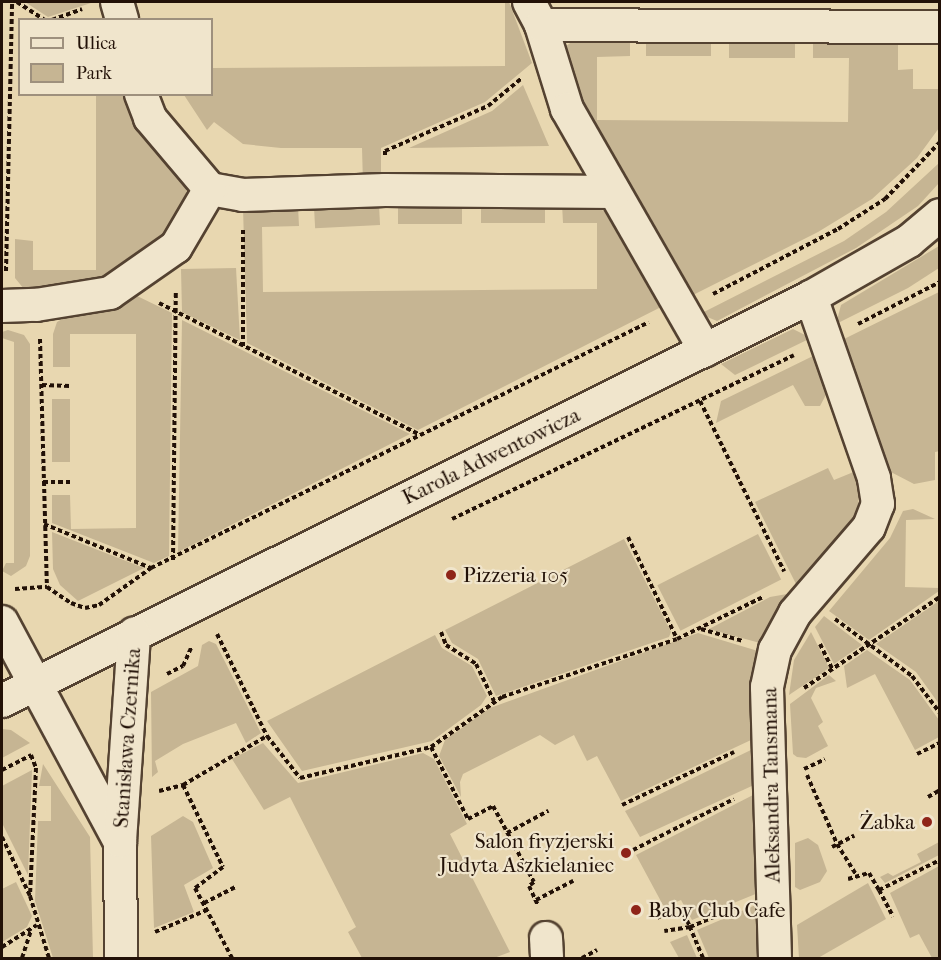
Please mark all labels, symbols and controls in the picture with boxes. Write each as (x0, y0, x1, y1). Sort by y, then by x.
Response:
legend (18, 18, 213, 96)
text: Ulica (76, 33, 116, 54)
text: Park (76, 63, 112, 84)
street label: Karola Adwentowicza (398, 402, 584, 510)
place label: Pizzeria 105 (463, 562, 568, 588)
marker: Pizzeria 105 (444, 568, 458, 582)
street label: Stanisława Czernika (108, 647, 146, 829)
street label: Aleksandra Tansmana (757, 687, 785, 883)
place label: Żabka (860, 809, 915, 835)
marker: Żabka (920, 815, 934, 829)
place label: Salon fryzjerski Judyta Aszkielaniec (439, 828, 614, 878)
marker: Salon fryzjerski Judyta Aszkielaniec (619, 846, 633, 860)
place label: Baby Club Cafe (648, 897, 785, 923)
marker: Baby Club Cafe (629, 903, 643, 917)

